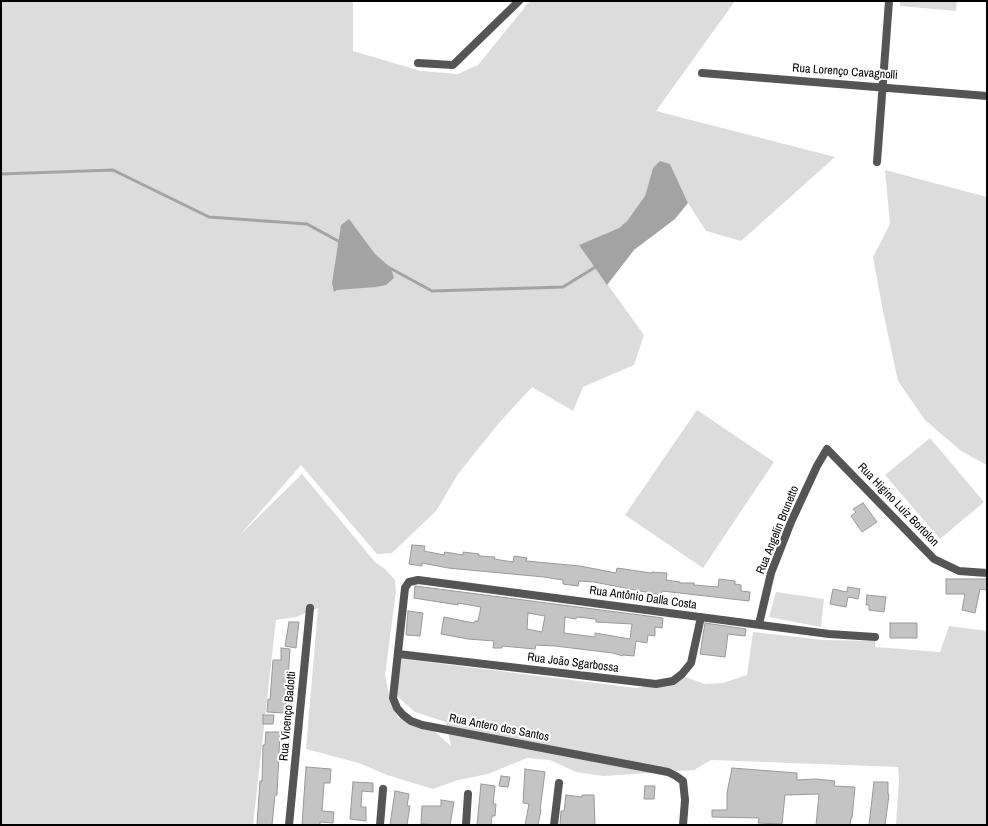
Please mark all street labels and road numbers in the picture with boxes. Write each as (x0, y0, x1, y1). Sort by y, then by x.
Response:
street label: Rua Lorenço Cavagnolli (792, 61, 898, 83)
street label: Rua Higino Luiz Bortolon (854, 460, 942, 550)
street label: Rua Angelin Brunetto (754, 484, 802, 576)
street label: Rua Antônio Dalla Costa (588, 583, 698, 613)
street label: Rua João Sgarbossa (527, 650, 619, 676)
street label: Rua Vicenço Badotti (277, 670, 299, 762)
street label: Rua Antero dos Santos (448, 711, 550, 745)

